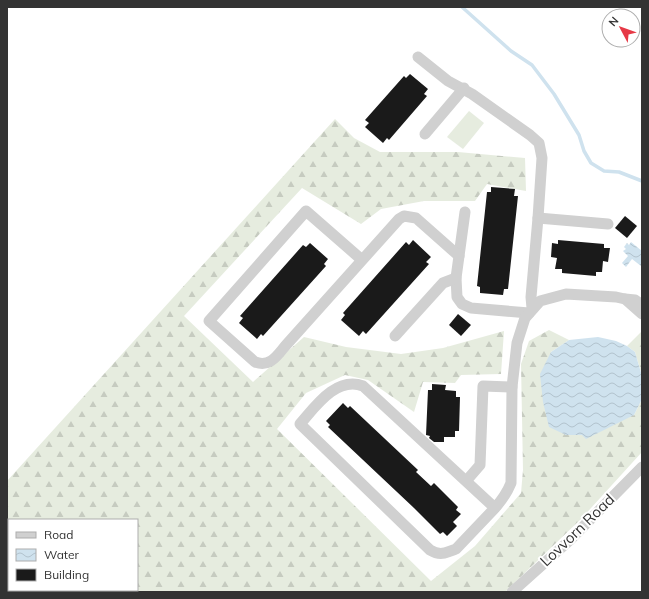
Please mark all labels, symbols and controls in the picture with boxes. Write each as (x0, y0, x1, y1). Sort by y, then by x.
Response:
north arrow (601, 8, 641, 48)
text: N (605, 14, 621, 29)
street label: Lovvorn Road (536, 490, 618, 570)
legend (8, 519, 138, 591)
text: Road (44, 527, 73, 542)
text: Water (44, 547, 80, 562)
text: Building (44, 567, 89, 582)

